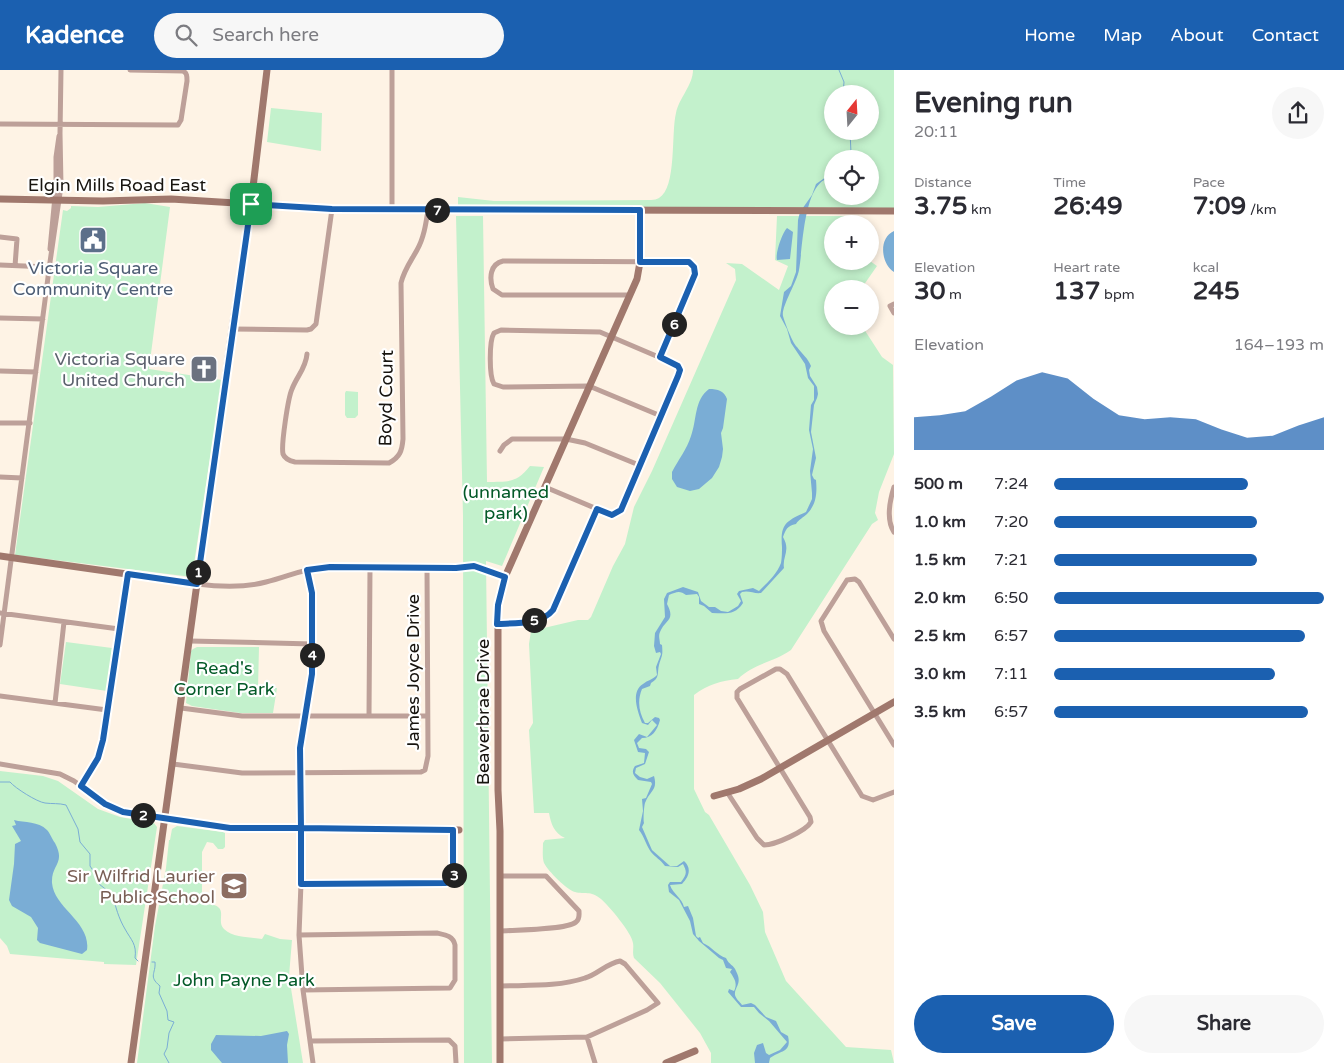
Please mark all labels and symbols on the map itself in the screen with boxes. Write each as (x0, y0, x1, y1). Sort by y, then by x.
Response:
north arrow (824, 85, 879, 140)
street label: Elgin Mills Road East (28, 174, 206, 196)
pin (230, 183, 272, 225)
pin: 7 (424, 198, 450, 222)
public building icon: Victoria Square Community Centre (78, 225, 108, 255)
place label: Victoria Square Community Centre (13, 257, 173, 300)
pin: 6 (662, 312, 686, 336)
place label: Victoria Square United Church (54, 348, 185, 391)
street label: Boyd Court (374, 349, 398, 447)
church icon: Victoria Square United Church (189, 354, 219, 384)
park label: (unnamed park) (463, 481, 549, 524)
pin: 1 (186, 560, 210, 584)
street label: James Joyce Drive (402, 594, 424, 750)
pin: 5 (522, 608, 546, 632)
street label: Beaverbrae Drive (472, 639, 494, 785)
pin: 4 (300, 642, 324, 668)
park label: Read's Corner Park (173, 657, 275, 700)
pin: 2 (130, 802, 156, 828)
pin: 3 (442, 862, 466, 888)
place label: Sir Wilfrid Laurier Public School (67, 865, 215, 908)
school or university icon: Sir Wilfrid Laurier Public School (219, 871, 249, 901)
park label: John Payne Park (173, 969, 315, 991)

